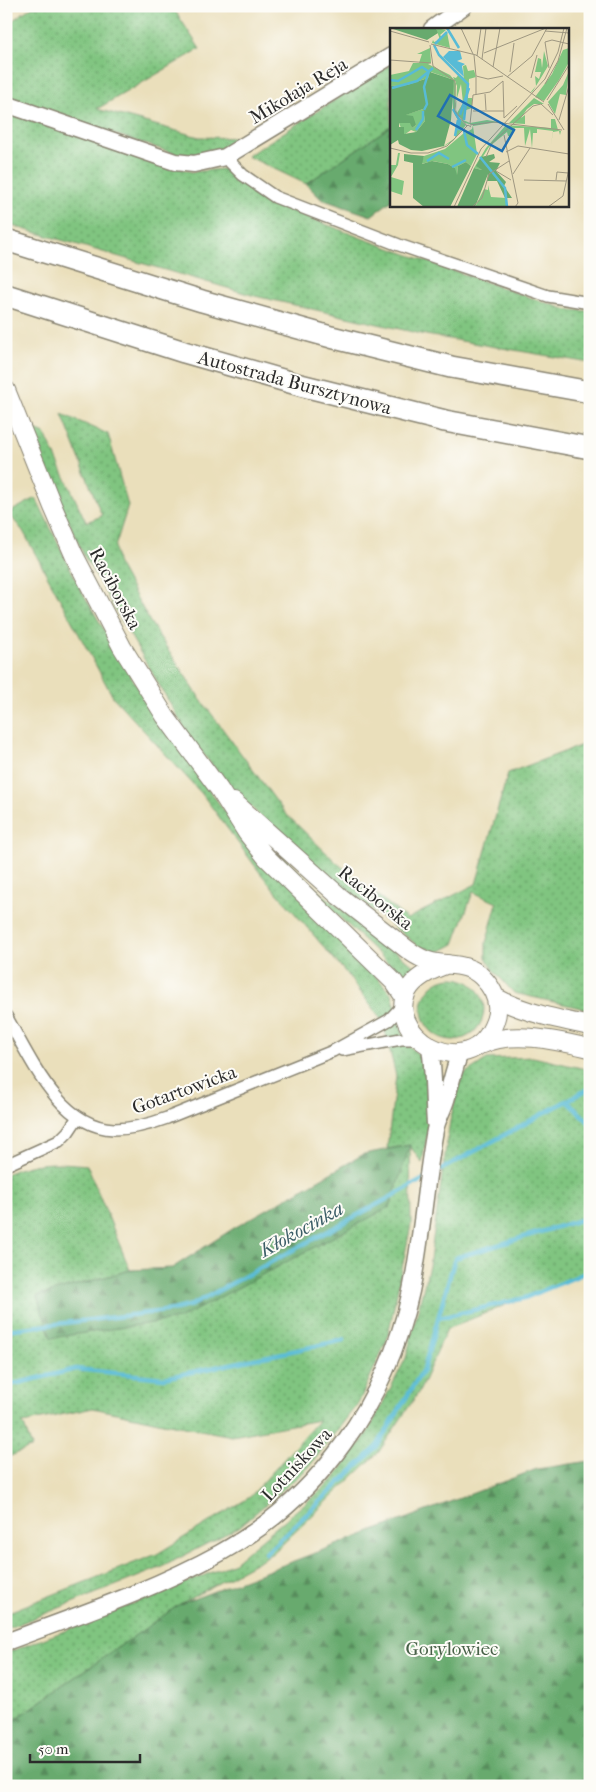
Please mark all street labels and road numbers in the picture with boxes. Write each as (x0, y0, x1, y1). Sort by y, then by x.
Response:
street label: Mikołaja Reja (246, 53, 352, 129)
street label: Autostrada Bursztynowa (195, 346, 394, 419)
street label: Raciborska (84, 544, 146, 633)
street label: Raciborska (334, 861, 417, 935)
street label: Gotartowicka (129, 1061, 240, 1119)
street label: Lotniskowa (257, 1423, 337, 1506)

